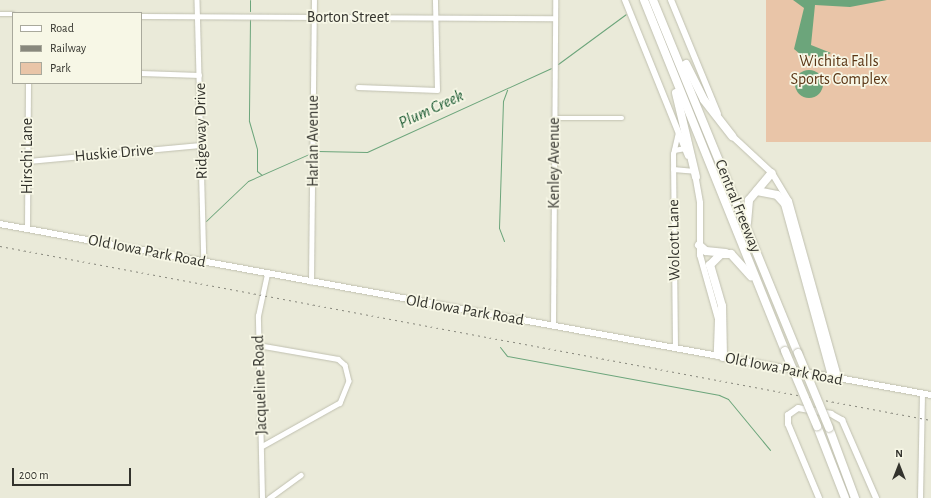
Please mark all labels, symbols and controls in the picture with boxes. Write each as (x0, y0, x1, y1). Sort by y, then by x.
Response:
street label: Borton Street (307, 7, 389, 27)
legend (12, 12, 142, 84)
text: Road (50, 22, 74, 34)
text: Railway (50, 42, 86, 54)
park label: Wichita Falls Sports Complex (790, 51, 888, 89)
text: Park (50, 62, 71, 74)
street label: Ridgeway Drive (191, 83, 211, 179)
water label: Plum Creek (395, 85, 467, 133)
street label: Harlan Avenue (303, 95, 323, 187)
street label: Kenley Avenue (544, 117, 564, 209)
street label: Hirschi Lane (17, 118, 37, 194)
street label: Huskie Drive (74, 140, 154, 166)
street label: Central Freeway (711, 157, 765, 255)
street label: Wolcott Lane (664, 199, 684, 281)
street label: Old Iowa Park Road (87, 230, 207, 272)
street label: Old Iowa Park Road (405, 290, 525, 330)
street label: Jacqueline Road (249, 335, 271, 435)
street label: Old Iowa Park Road (724, 348, 844, 390)
north arrow (879, 446, 919, 486)
text: N (895, 448, 903, 459)
scale bar (14, 460, 133, 486)
text: 200 m (19, 469, 49, 481)

